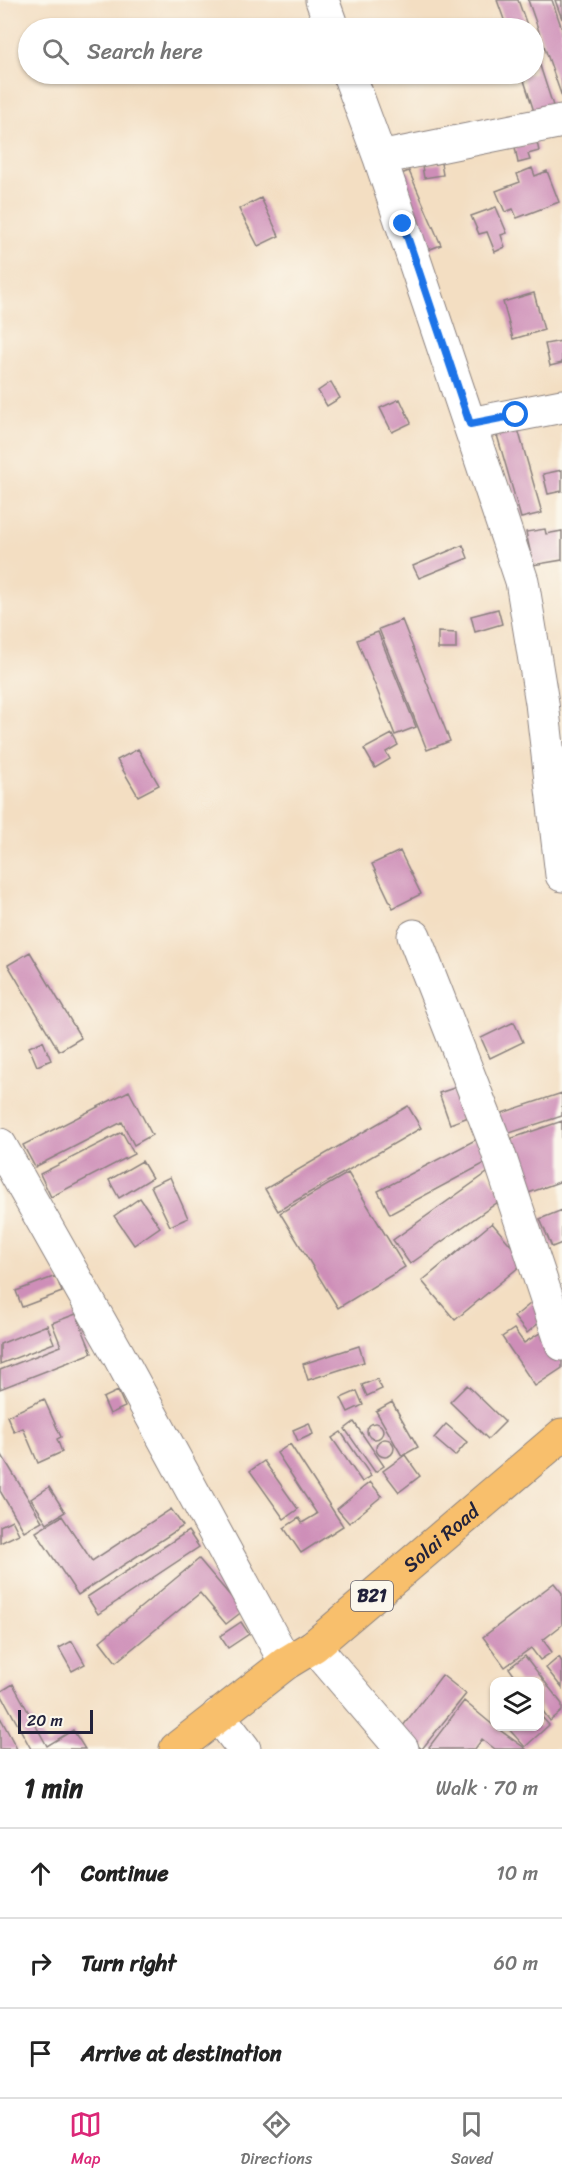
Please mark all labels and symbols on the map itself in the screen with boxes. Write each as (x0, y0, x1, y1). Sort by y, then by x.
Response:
route end (389, 210, 415, 236)
route start (502, 401, 528, 427)
street label: Solai Road (394, 1494, 488, 1581)
road number: B21 (351, 1581, 393, 1611)
scale bar (18, 1707, 93, 1734)

